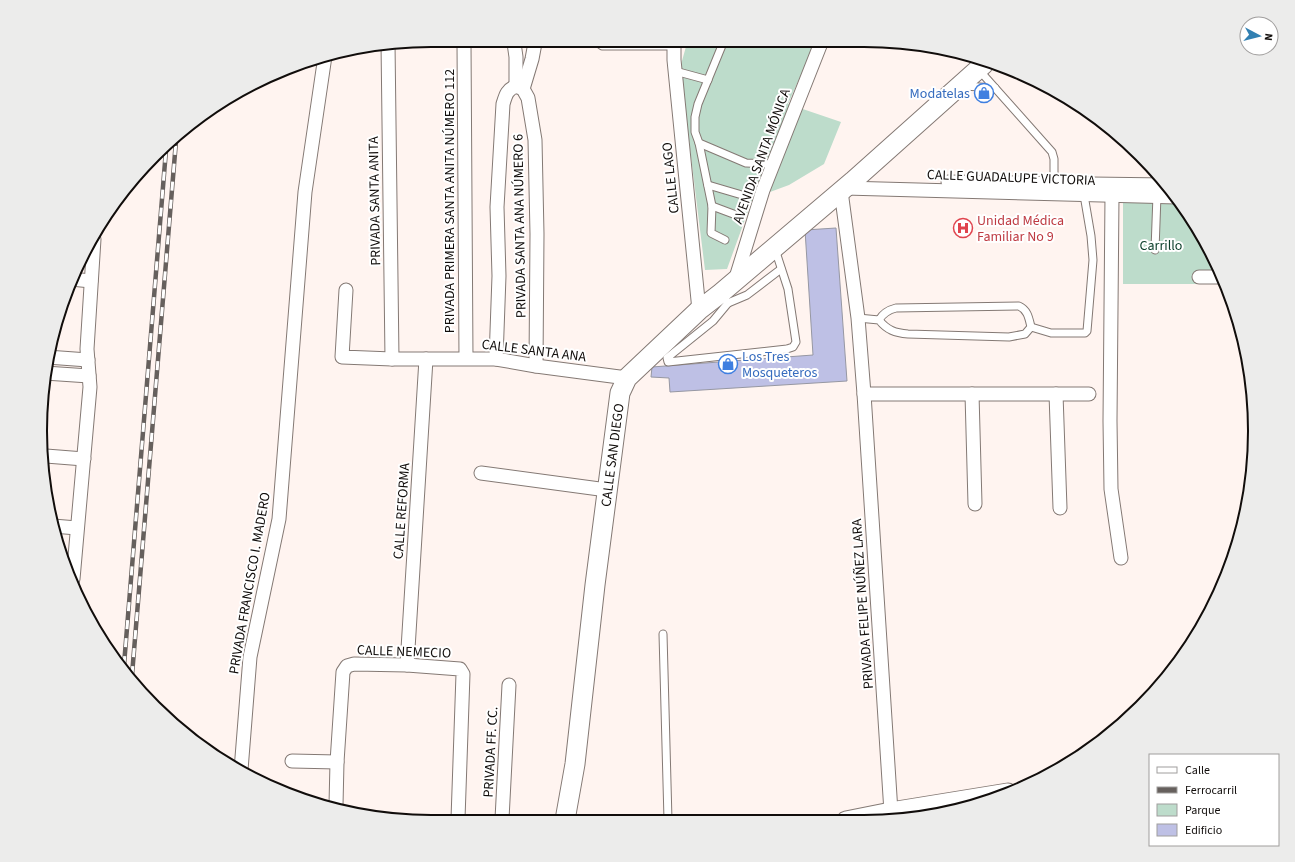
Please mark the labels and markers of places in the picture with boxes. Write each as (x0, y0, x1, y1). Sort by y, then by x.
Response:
shop icon: Modatelas (973, 82, 995, 104)
place label: Modatelas (910, 84, 970, 104)
place label: Unidad Médica Familiar No 9 (977, 211, 1064, 247)
hospital icon: Unidad Médica Familiar No 9 (952, 217, 974, 239)
place label: Los Tres Mosqueteros (742, 347, 818, 383)
shop icon: Los Tres Mosqueteros (717, 353, 739, 375)

